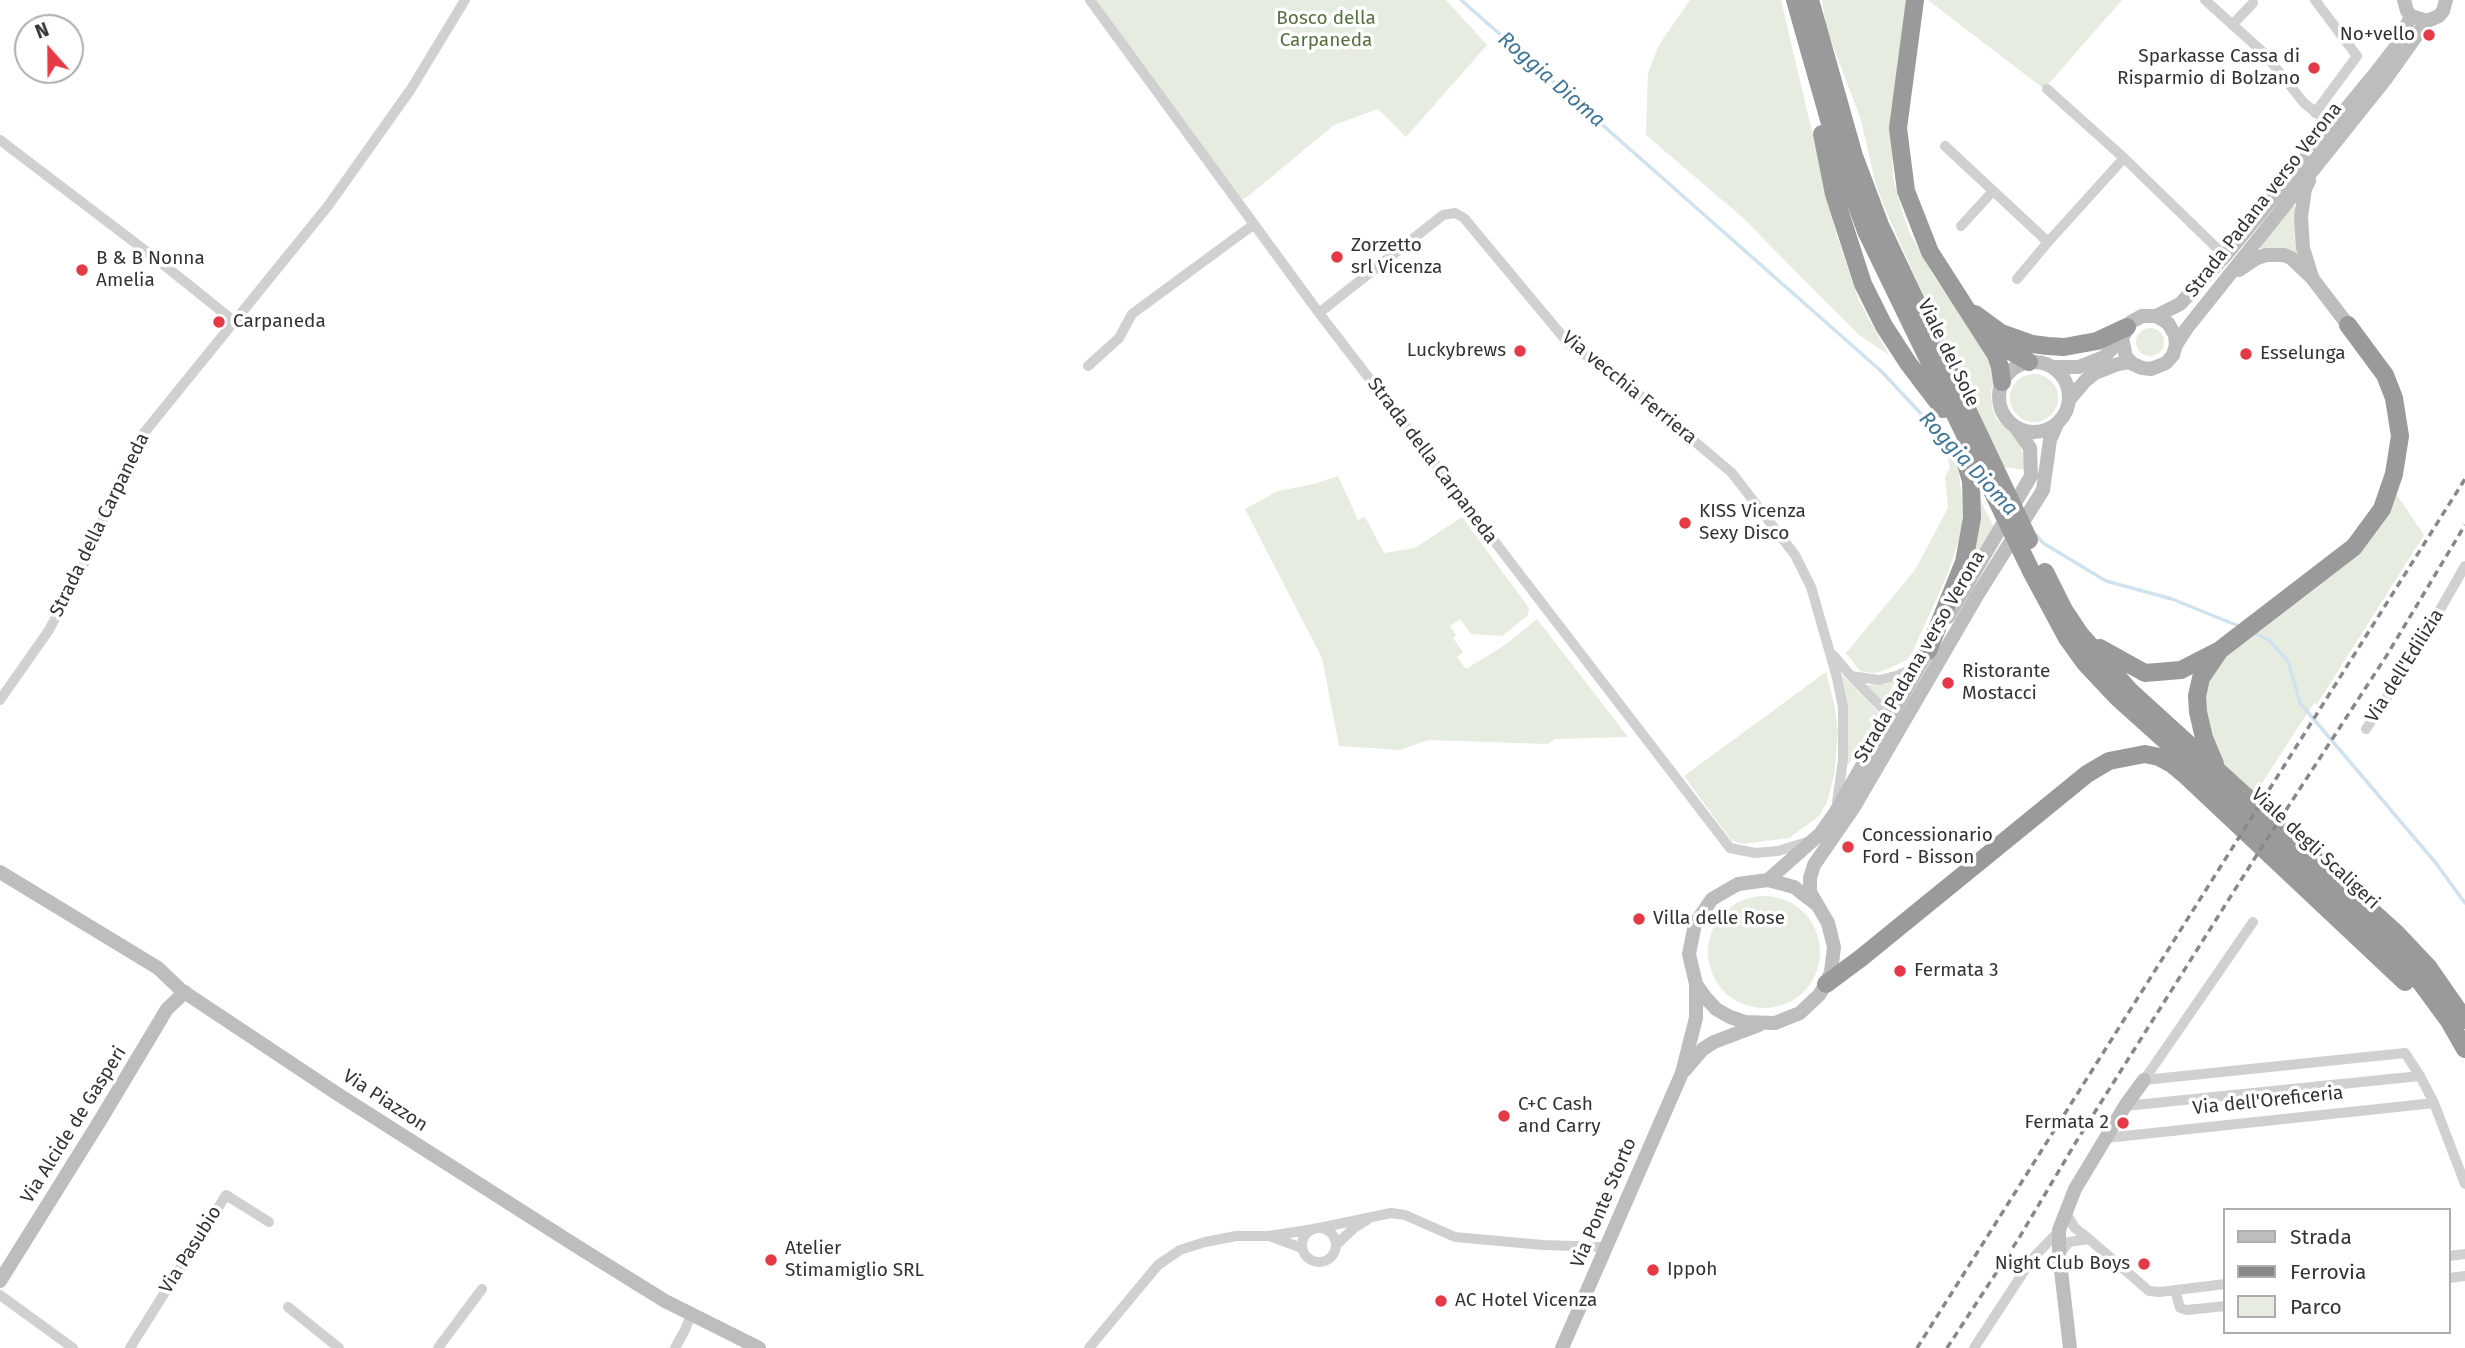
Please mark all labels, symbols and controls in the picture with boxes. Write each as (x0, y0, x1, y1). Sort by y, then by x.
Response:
park label: Bosco della Carpaneda (1276, 8, 1376, 52)
north arrow (14, 14, 84, 84)
text: N (32, 18, 52, 44)
place label: No+vello (2340, 24, 2415, 46)
water label: Roggia Dioma (1492, 27, 1610, 133)
marker: No+vello (2421, 27, 2437, 43)
place label: Sparkasse Cassa di Risparmio di Bolzano (2117, 46, 2300, 90)
marker: Sparkasse Cassa di Risparmio di Bolzano (2306, 60, 2322, 76)
street label: Strada Padana verso Verona (2181, 98, 2347, 302)
place label: Zorzetto srl Vicenza (1351, 235, 1442, 279)
place label: B & B Nonna Amelia (96, 248, 205, 292)
marker: Zorzetto srl Vicenza (1329, 249, 1345, 265)
marker: B & B Nonna Amelia (74, 262, 90, 278)
street label: Viale del Sole (1912, 296, 1984, 410)
place label: Carpaneda (233, 311, 326, 333)
marker: Carpaneda (211, 314, 227, 330)
street label: Via vecchia Ferriera (1557, 327, 1701, 449)
place label: Luckybrews (1407, 340, 1506, 362)
marker: Luckybrews (1512, 343, 1528, 359)
place label: Esselunga (2260, 343, 2346, 365)
marker: Esselunga (2238, 346, 2254, 362)
street label: Strada della Carpaneda (1362, 374, 1502, 548)
water label: Roggia Dioma (1913, 407, 2023, 521)
street label: Strada della Carpaneda (46, 429, 154, 621)
place label: KISS Vicenza Sexy Disco (1699, 501, 1806, 545)
marker: KISS Vicenza Sexy Disco (1677, 515, 1693, 531)
street label: Strada Padana verso Verona (1850, 547, 1990, 767)
street label: Via dell'Edilizia (2361, 605, 2449, 727)
place label: Ristorante Mostacci (1962, 661, 2050, 705)
marker: Ristorante Mostacci (1940, 675, 1956, 691)
street label: Viale degli Scaligeri (2246, 784, 2384, 914)
place label: Concessionario Ford - Bisson (1862, 825, 1993, 869)
marker: Concessionario Ford - Bisson (1840, 839, 1856, 855)
place label: Villa delle Rose (1653, 908, 1785, 930)
marker: Villa delle Rose (1631, 911, 1647, 927)
place label: Fermata 3 (1914, 960, 1999, 982)
marker: Fermata 3 (1892, 963, 1908, 979)
street label: Via Alcide de Gasperi (16, 1042, 132, 1208)
street label: Via Piazzon (338, 1065, 432, 1137)
street label: Via dell'Oreficeria (2192, 1082, 2344, 1120)
place label: C+C Cash and Carry (1518, 1094, 1601, 1138)
marker: C+C Cash and Carry (1496, 1108, 1512, 1124)
place label: Fermata 2 (2025, 1112, 2109, 1134)
marker: Fermata 2 (2115, 1115, 2131, 1131)
street label: Via Ponte Storto (1566, 1135, 1642, 1271)
street label: Via Pasubio (155, 1202, 227, 1298)
legend (2224, 1208, 2451, 1334)
text: Strada (2290, 1224, 2352, 1250)
place label: Atelier Stimamiglio SRL (785, 1238, 924, 1282)
marker: Atelier Stimamiglio SRL (763, 1252, 779, 1268)
place label: Night Club Boys (1995, 1253, 2130, 1275)
marker: Night Club Boys (2136, 1256, 2152, 1272)
place label: Ippoh (1667, 1259, 1717, 1281)
text: Ferrovia (2290, 1259, 2366, 1285)
marker: Ippoh (1645, 1262, 1661, 1278)
place label: AC Hotel Vicenza (1455, 1290, 1597, 1312)
marker: AC Hotel Vicenza (1433, 1293, 1449, 1309)
text: Parco (2290, 1294, 2342, 1320)

